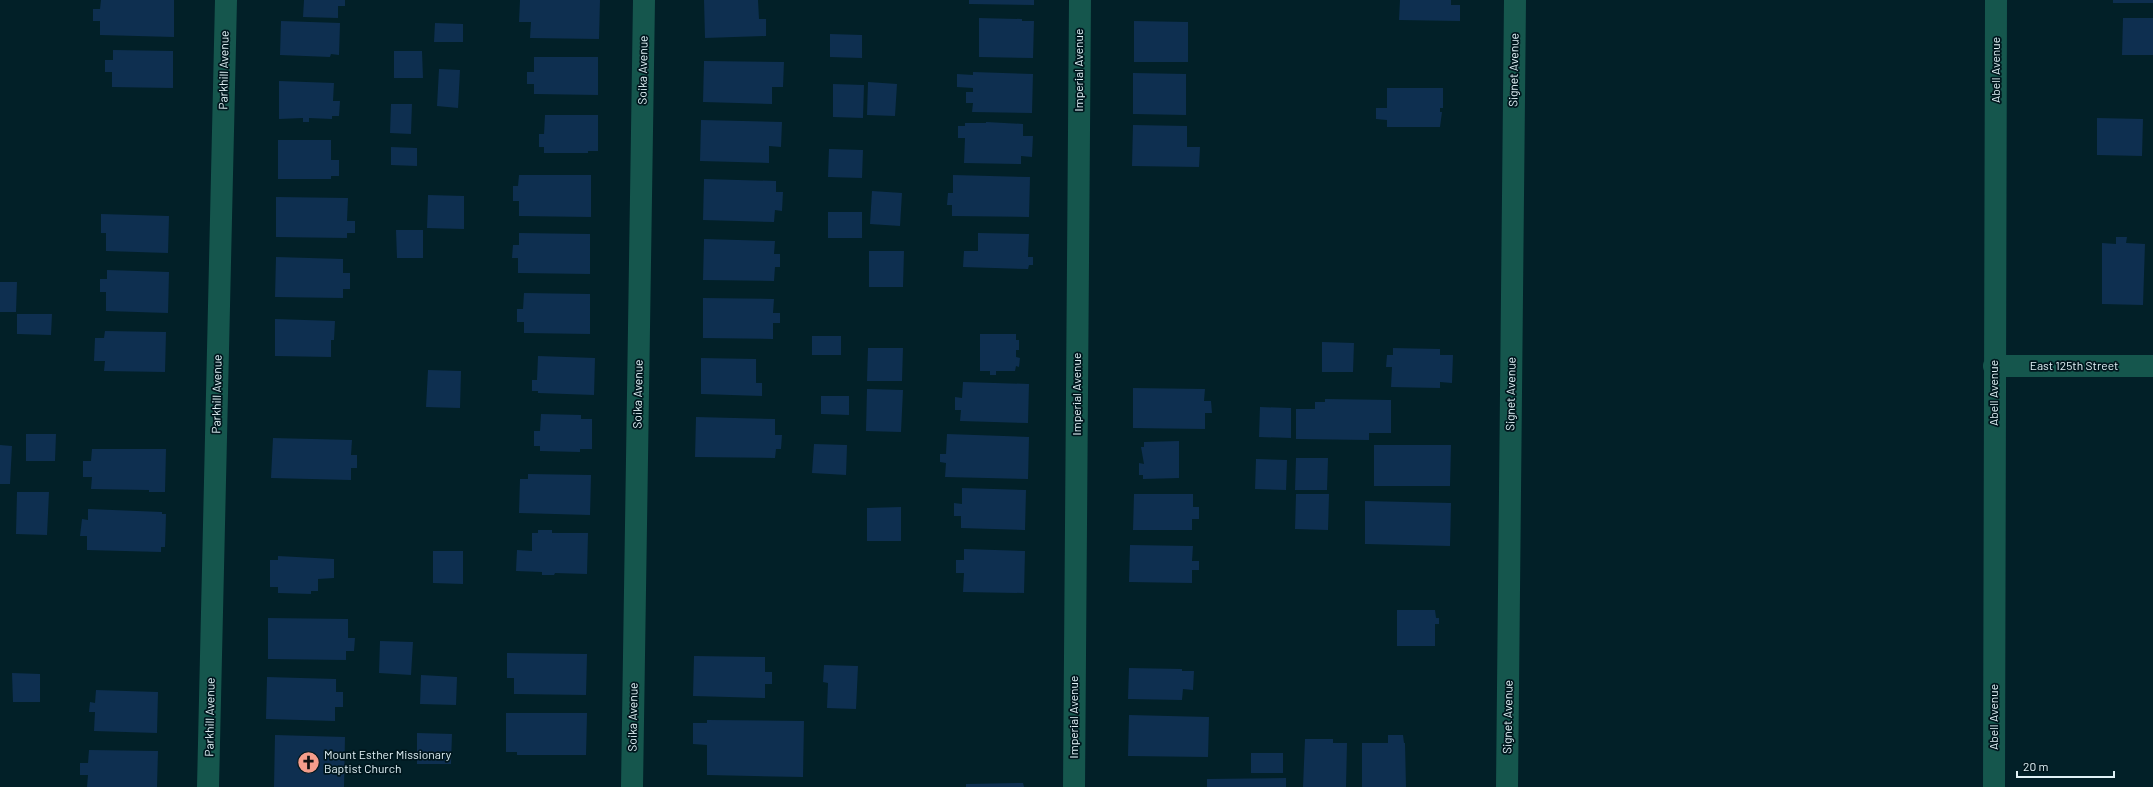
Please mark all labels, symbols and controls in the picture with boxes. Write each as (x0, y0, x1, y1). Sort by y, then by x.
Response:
street label: Imperial Avenue (1071, 29, 1085, 111)
street label: Parkhill Avenue (215, 30, 231, 110)
street label: Signet Avenue (1505, 33, 1521, 107)
street label: Soika Avenue (634, 35, 650, 105)
street label: Abell Avenue (1988, 37, 2002, 103)
street label: Imperial Avenue (1069, 353, 1083, 435)
street label: Parkhill Avenue (208, 354, 224, 434)
street label: Signet Avenue (1502, 357, 1518, 431)
street label: East 125th Street (2030, 358, 2118, 372)
street label: Soika Avenue (629, 359, 645, 429)
street label: Abell Avenue (1986, 360, 2000, 426)
street label: Imperial Avenue (1066, 676, 1080, 758)
street label: Parkhill Avenue (201, 677, 217, 757)
street label: Signet Avenue (1499, 680, 1515, 754)
street label: Soika Avenue (624, 682, 640, 752)
street label: Abell Avenue (1986, 684, 2000, 750)
place label: Mount Esther Missionary Baptist Church (324, 747, 452, 775)
church icon: Mount Esther Missionary Baptist Church (296, 749, 322, 775)
scale bar (2017, 753, 2114, 779)
text: 20 m (2023, 759, 2049, 773)

